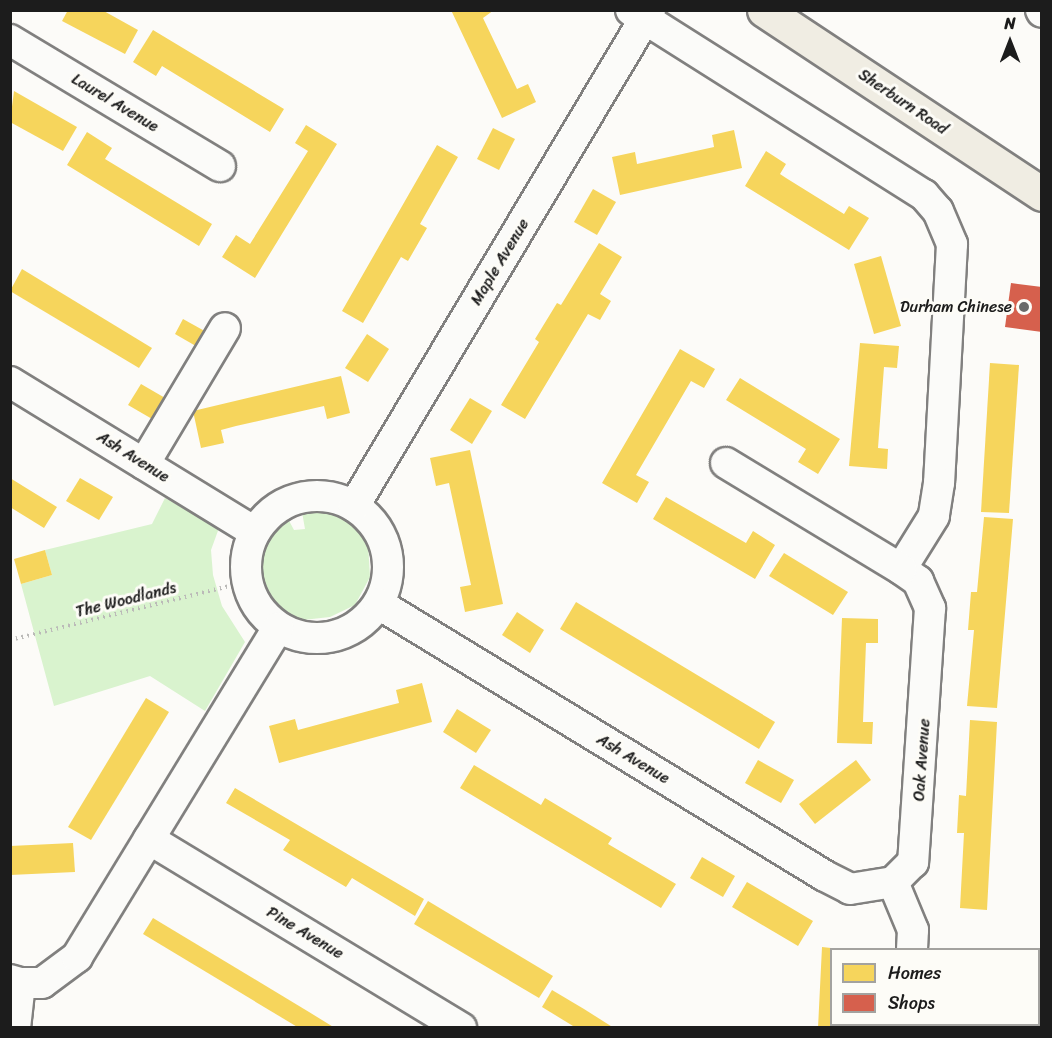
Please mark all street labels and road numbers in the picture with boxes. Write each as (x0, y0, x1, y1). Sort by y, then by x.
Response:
street label: Sherburn Road (855, 65, 951, 139)
street label: Laurel Avenue (68, 70, 162, 136)
street label: Maple Avenue (467, 215, 533, 309)
street label: Ash Avenue (93, 427, 173, 487)
street label: The Woodlands (73, 578, 179, 622)
street label: Oak Avenue (910, 718, 934, 802)
street label: Ash Avenue (593, 730, 673, 788)
street label: Pine Avenue (263, 903, 347, 963)

